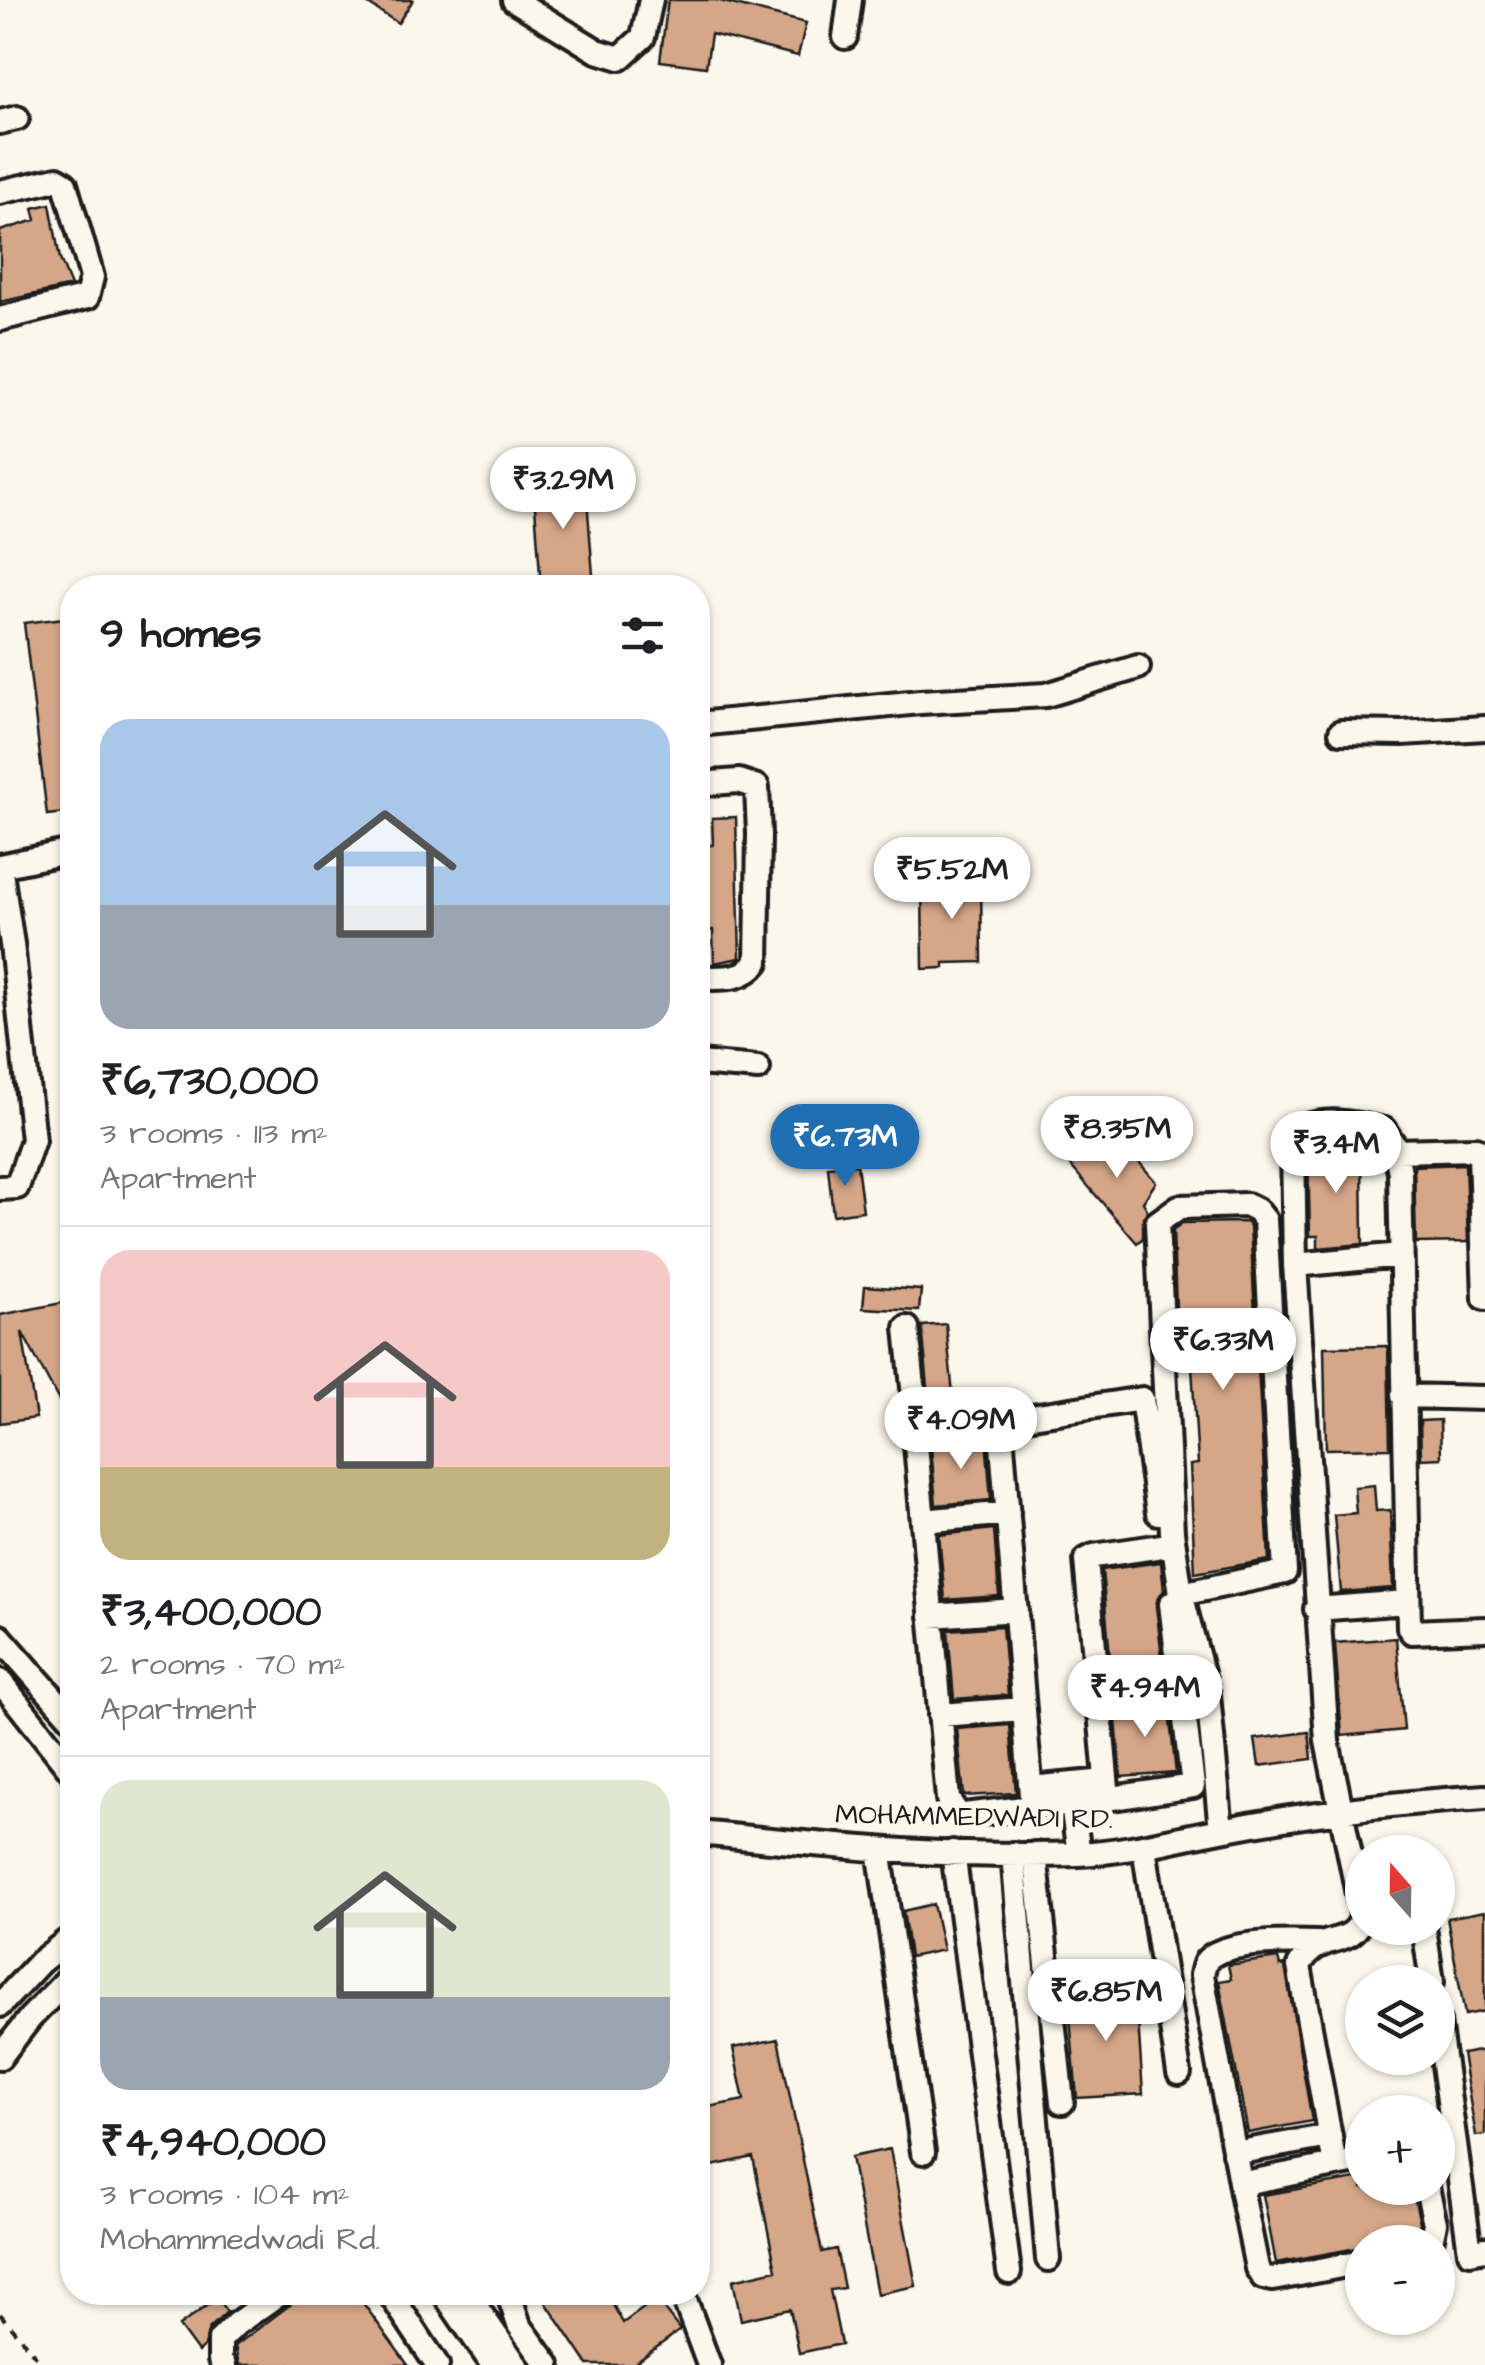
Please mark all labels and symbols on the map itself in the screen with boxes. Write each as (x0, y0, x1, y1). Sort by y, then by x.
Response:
pin: ₹3.29M (482, 447, 644, 532)
pin: ₹5.52M (871, 837, 1033, 922)
pin: ₹8.35M (1036, 1096, 1198, 1181)
pin: ₹6.73M (764, 1104, 926, 1189)
pin: ₹3.4M (1266, 1111, 1406, 1196)
pin: ₹6.33M (1142, 1308, 1304, 1393)
pin: ₹4.09M (880, 1387, 1042, 1472)
pin: ₹4.94M (1064, 1655, 1226, 1740)
street label: MOHAMMEDWADI RD. (835, 1795, 1113, 1839)
north arrow (1345, 1835, 1455, 1945)
pin: ₹6.85M (1025, 1959, 1187, 2044)

